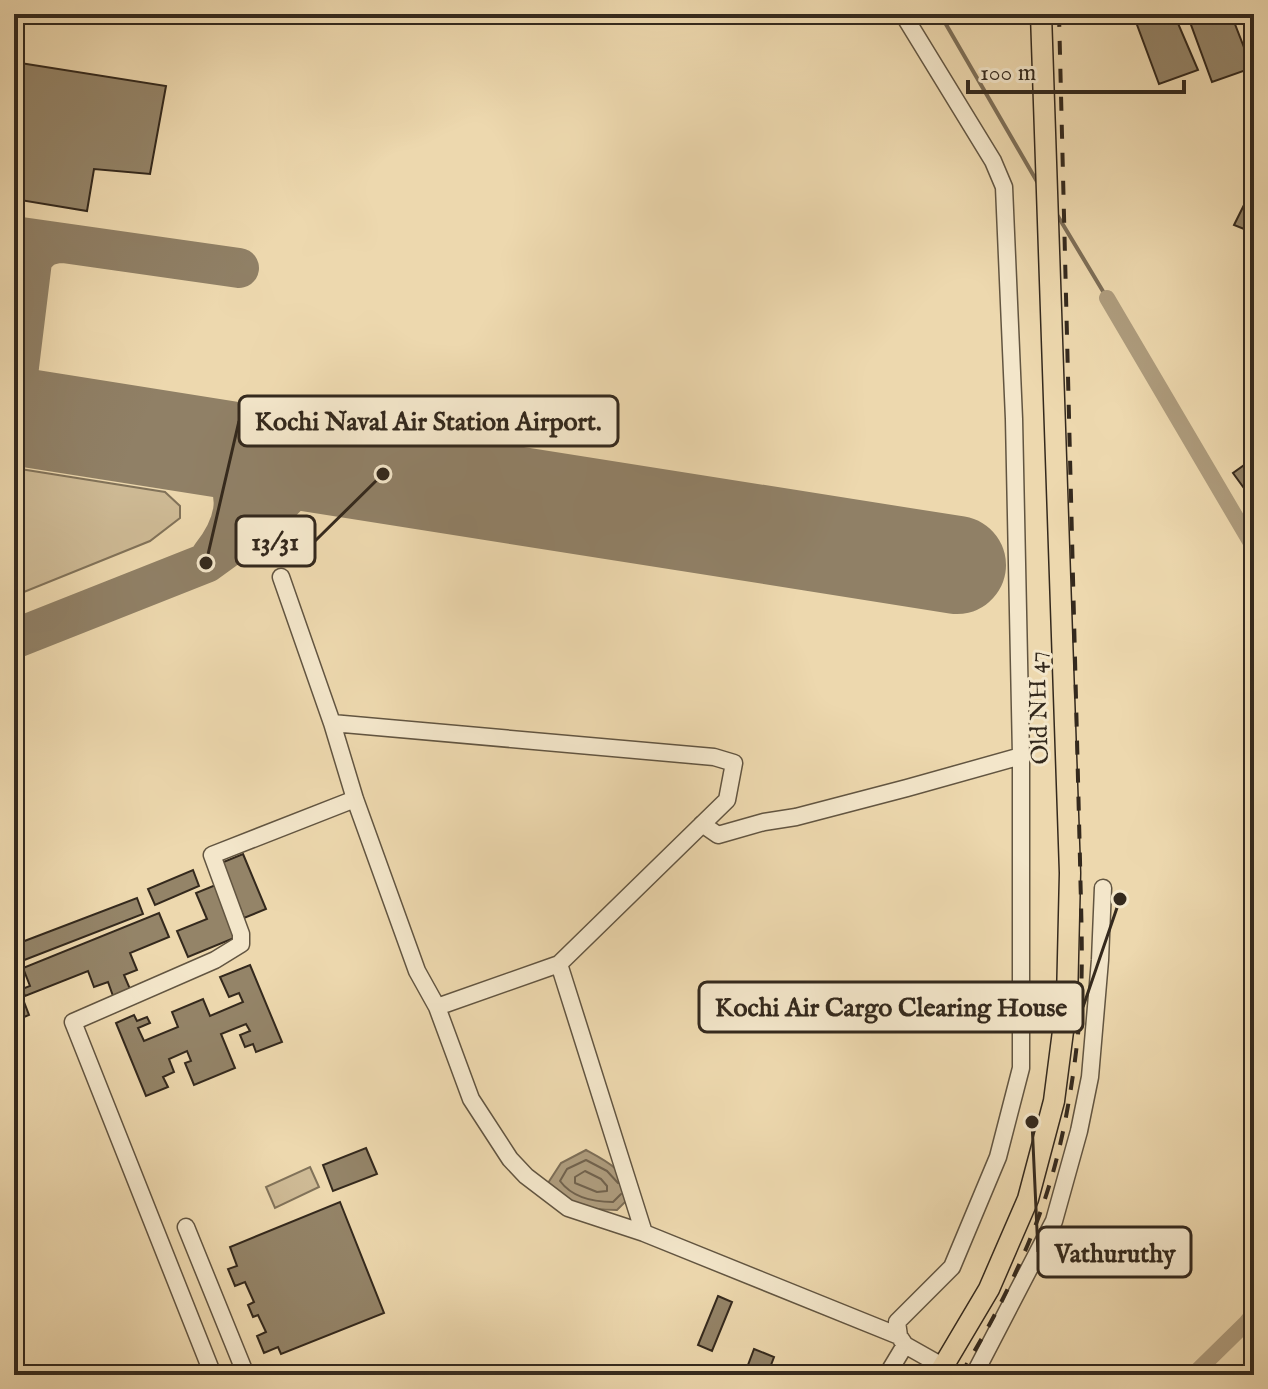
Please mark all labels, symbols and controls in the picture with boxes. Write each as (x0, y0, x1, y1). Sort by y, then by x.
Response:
scale bar (968, 44, 1184, 94)
text: 100 m (980, 58, 1036, 89)
callout: Kochi Naval Air Station Airport. (239, 396, 618, 446)
text: Kochi Naval Air Station Airport. (254, 406, 602, 439)
callout: 13/31 (236, 516, 315, 566)
text: 13/31 (251, 526, 299, 559)
street label: Old NH 47 (1022, 651, 1057, 765)
callout: Kochi Air Cargo Clearing House (699, 982, 1083, 1032)
text: Kochi Air Cargo Clearing House (715, 992, 1067, 1025)
callout: Vathuruthy (1038, 1227, 1191, 1277)
text: Vathuruthy (1054, 1238, 1177, 1271)

